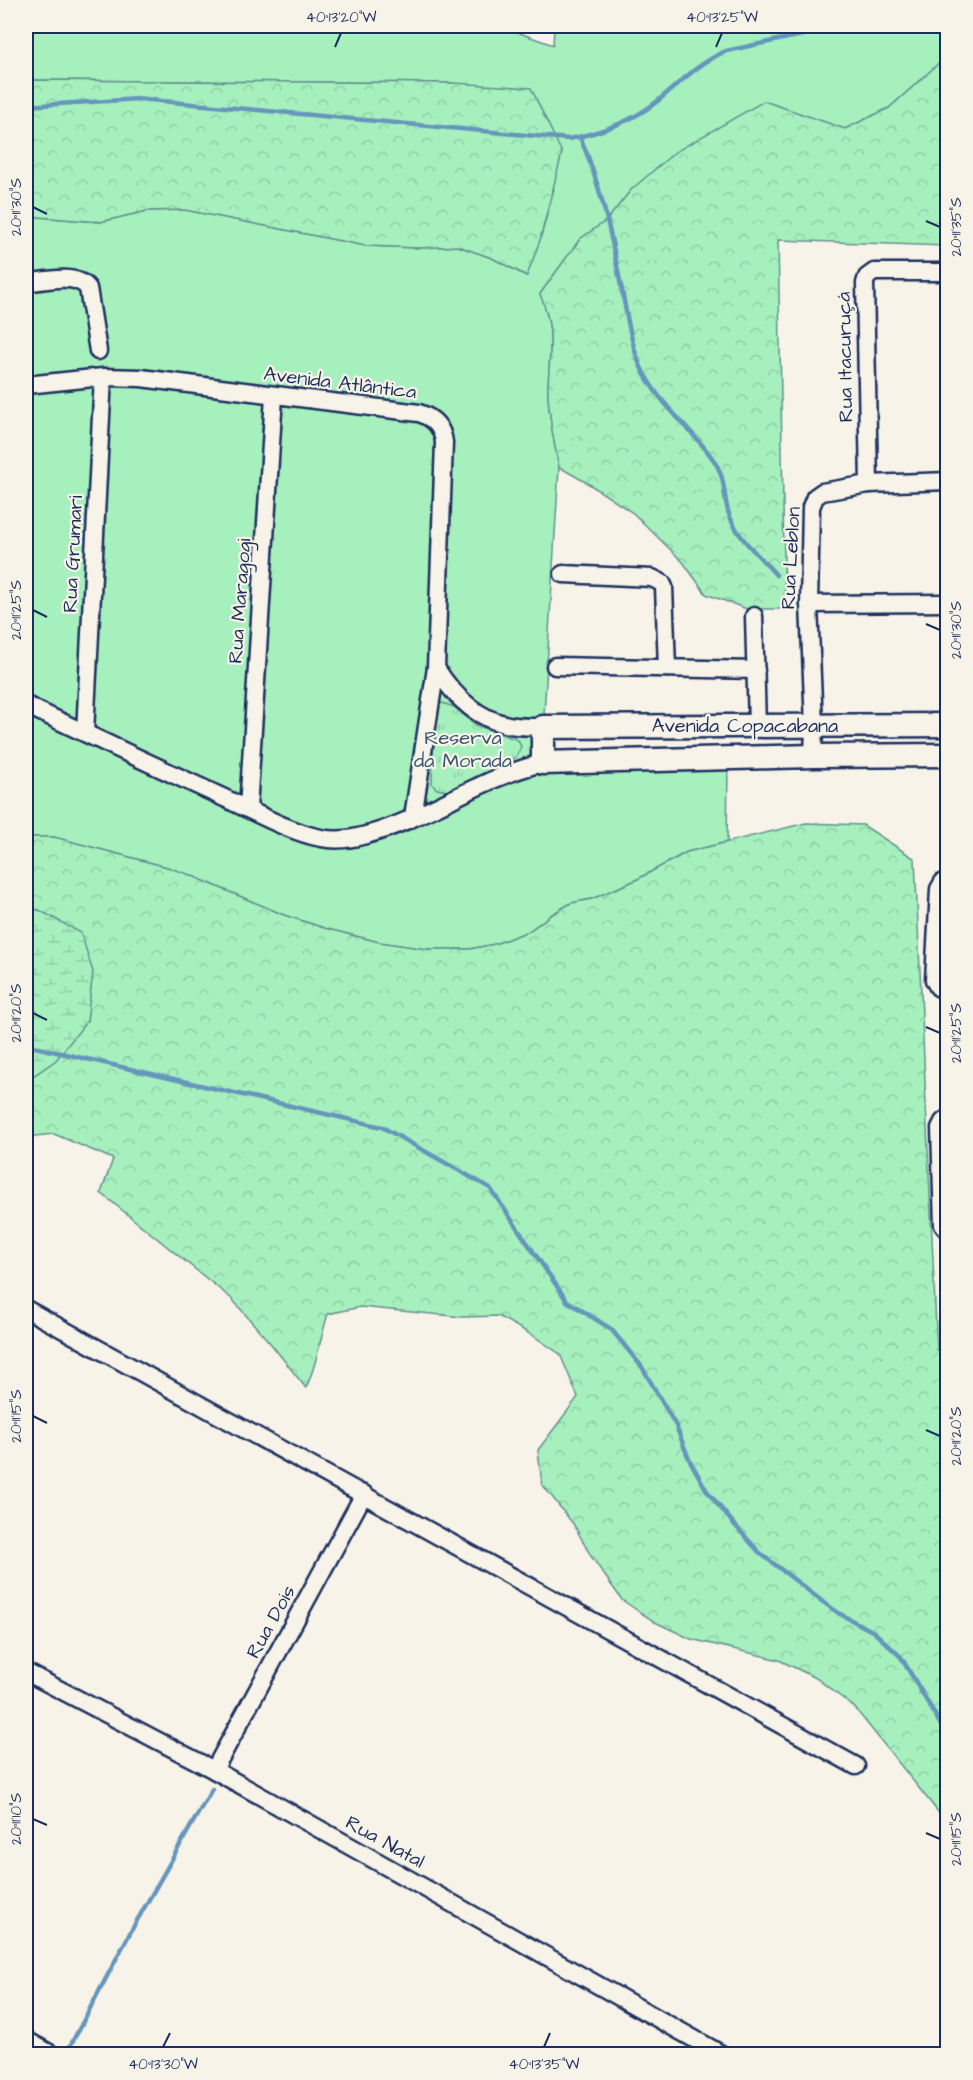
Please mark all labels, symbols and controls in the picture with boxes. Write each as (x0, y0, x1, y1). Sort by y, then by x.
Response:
text: 40°13'20"W (306, 7, 376, 28)
text: 40°13'25"W (686, 7, 758, 28)
text: 20°11'30"S (6, 178, 27, 236)
text: 20°11'35"S (946, 197, 967, 257)
street label: Rua Itacuruçá (830, 291, 860, 423)
street label: Avenida Atlântica (262, 360, 418, 406)
street label: Rua Grumari (56, 495, 90, 613)
street label: Rua Leblon (774, 506, 808, 610)
street label: Rua Maragogi (222, 537, 259, 665)
text: 20°11'25"S (6, 580, 27, 640)
text: 20°11'30"S (946, 601, 967, 659)
street label: Avenida Copacabana (652, 712, 838, 740)
park label: Reserva da Morada (414, 724, 512, 775)
text: 20°11'20"S (6, 983, 27, 1042)
text: 20°11'25"S (946, 1003, 967, 1063)
text: 20°11'15"S (6, 1389, 27, 1443)
text: 20°11'20"S (946, 1406, 967, 1465)
street label: Rua Dois (239, 1580, 303, 1664)
text: 20°11'10"S (6, 1793, 27, 1845)
street label: Rua Natal (340, 1809, 430, 1875)
text: 20°11'15"S (946, 1812, 967, 1866)
text: 40°13'30"W (128, 2054, 198, 2075)
text: 40°13'35"W (509, 2054, 579, 2075)

